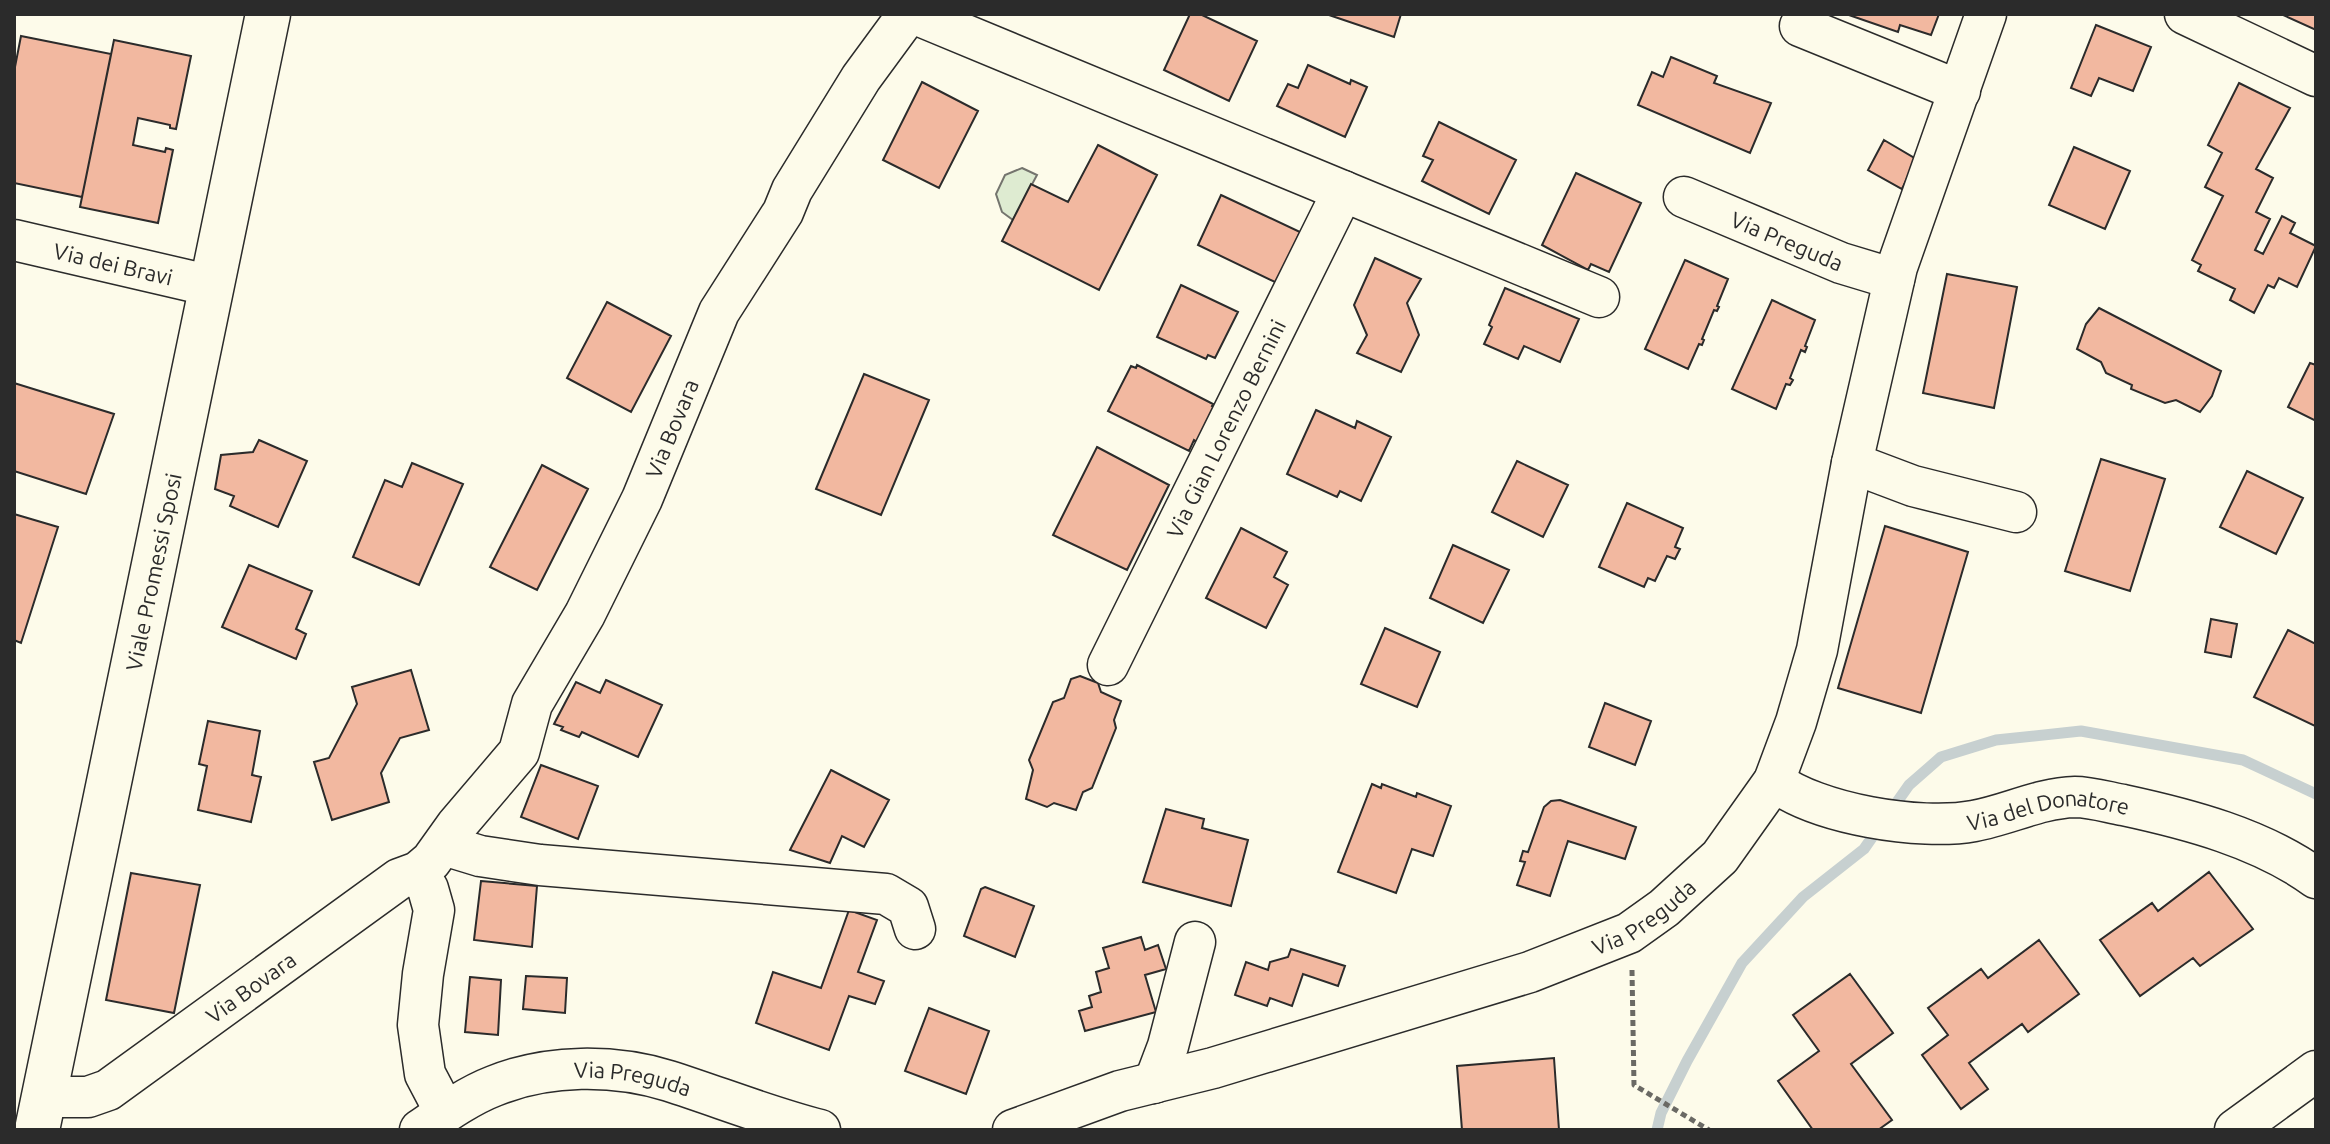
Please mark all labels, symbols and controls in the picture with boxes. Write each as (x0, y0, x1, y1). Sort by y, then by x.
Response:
street label: Via Preguda (1727, 206, 1847, 275)
street label: Via dei Bravi (51, 237, 175, 289)
street label: Via Gian Lorenzo Bernini (1161, 315, 1290, 542)
street label: Via Bovara (640, 375, 703, 482)
street label: Viale Promessi Sposi (120, 471, 185, 673)
street label: Via del Donatore (1965, 784, 2132, 835)
street label: Via Preguda (1588, 874, 1700, 959)
street label: Via Bovara (201, 946, 300, 1028)
street label: Via Preguda (574, 1056, 695, 1100)

